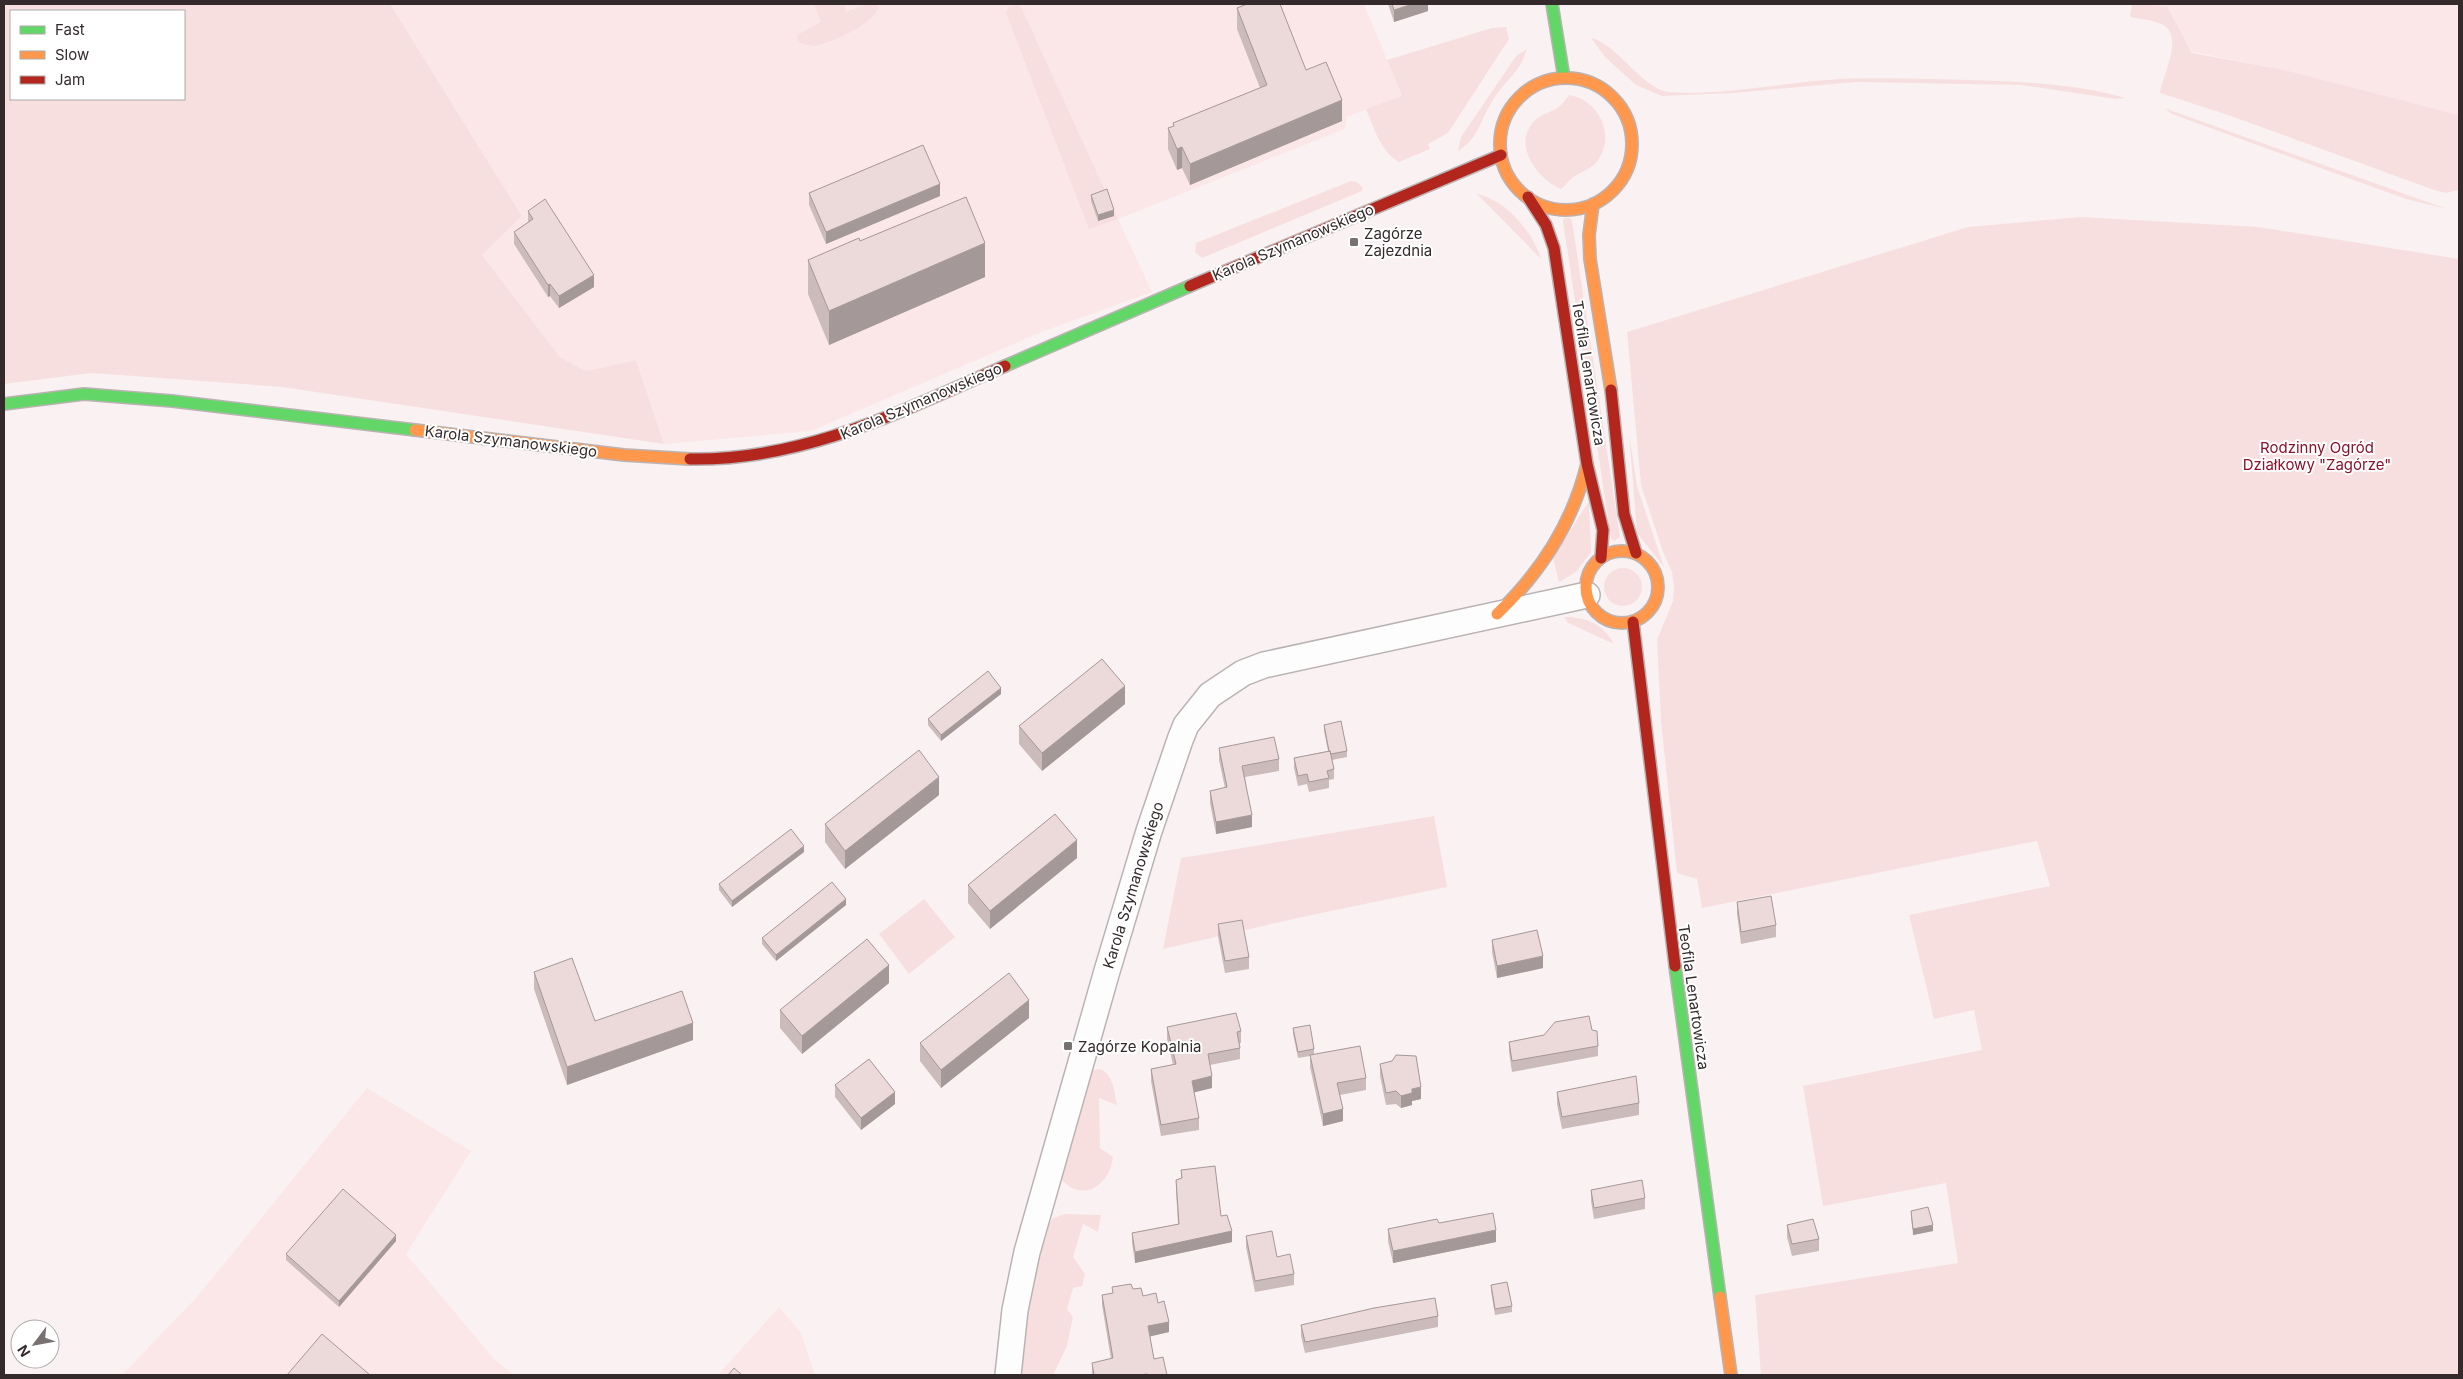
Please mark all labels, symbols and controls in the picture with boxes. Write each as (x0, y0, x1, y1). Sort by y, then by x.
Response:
legend (10, 10, 185, 100)
text: Fast (55, 20, 85, 39)
text: Slow (55, 45, 89, 64)
text: Jam (55, 70, 85, 89)
street label: Karola Szymanowskiego (1209, 199, 1377, 285)
place label: Zagórze Zajezdnia (1364, 224, 1432, 260)
marker: Zagórze Zajezdnia (1348, 236, 1360, 248)
street label: Teofila Lenartowicza (1568, 299, 1610, 447)
street label: Karola Szymanowskiego (837, 358, 1005, 444)
street label: Karola Szymanowskiego (424, 421, 598, 461)
park label: Rodzinny Ogród Działkowy "Zagórze" (2243, 438, 2391, 474)
street label: Karola Szymanowskiego (1099, 799, 1167, 971)
street label: Teofila Lenartowicza (1674, 923, 1714, 1071)
place label: Zagórze Kopalnia (1078, 1037, 1202, 1056)
marker: Zagórze Kopalnia (1062, 1040, 1074, 1052)
north arrow (10, 1319, 60, 1369)
text: N (14, 1342, 34, 1360)

